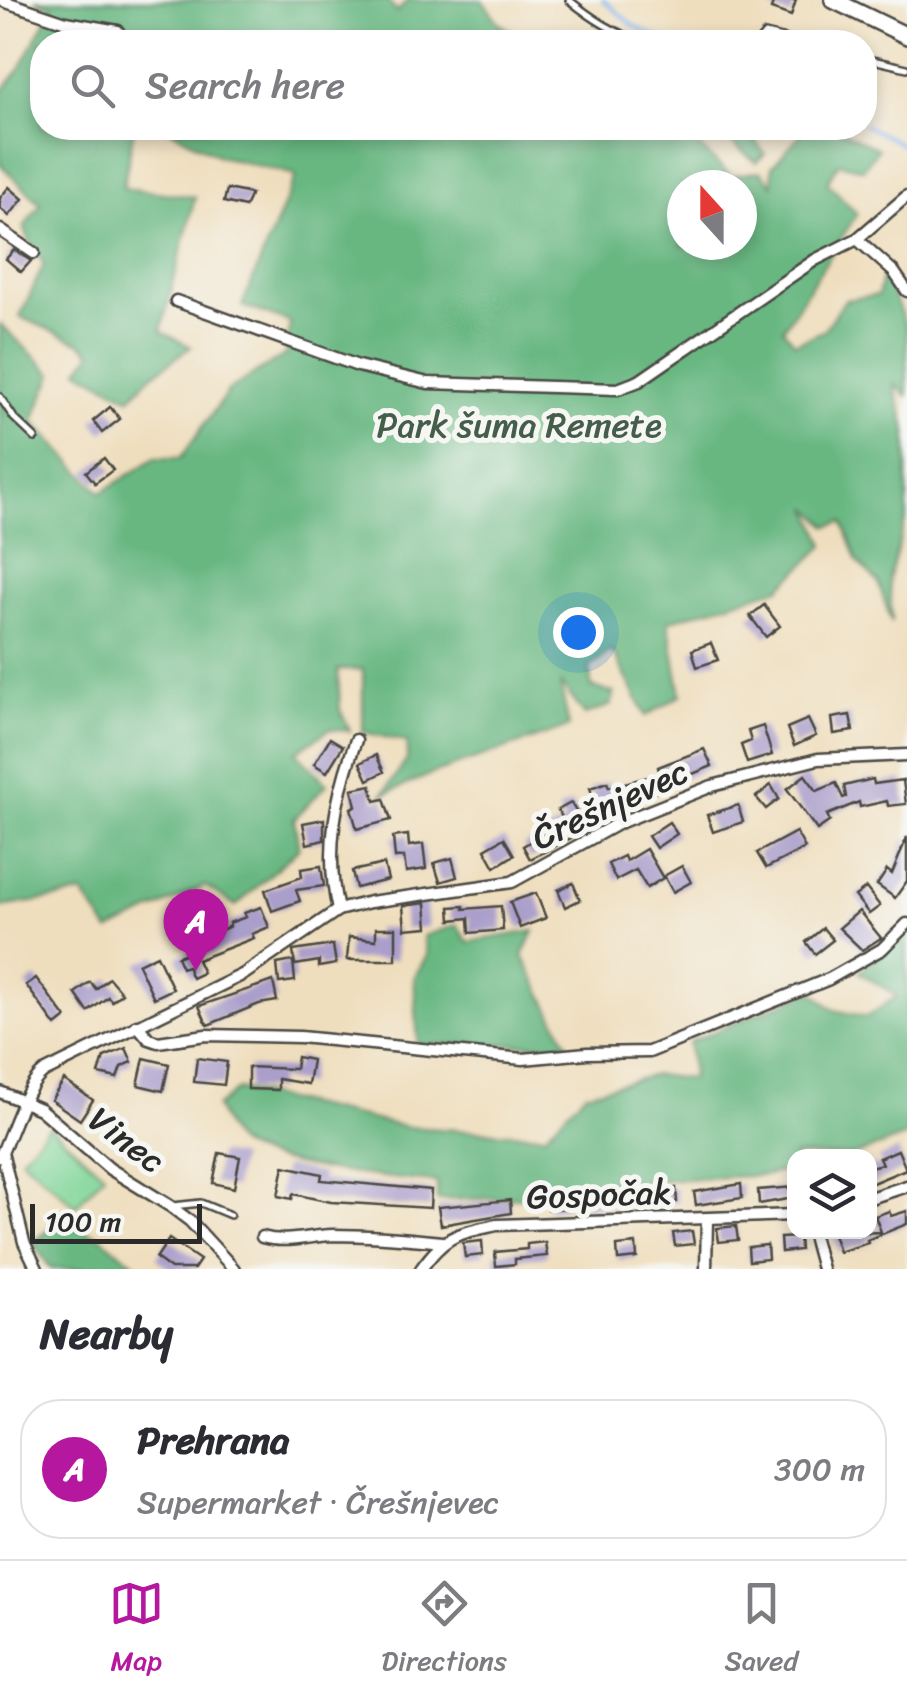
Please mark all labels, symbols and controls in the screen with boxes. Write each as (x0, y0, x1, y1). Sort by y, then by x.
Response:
search box (30, 30, 877, 140)
text: Search here (145, 52, 345, 119)
icon: search (65, 58, 120, 113)
north arrow (667, 170, 757, 260)
park label: Park šuma Remete (376, 394, 662, 456)
your location (553, 607, 604, 658)
street label: Črešnjevec (521, 740, 699, 868)
pin: A (164, 888, 228, 971)
street label: Vinec (74, 1090, 180, 1190)
map controls (787, 1149, 877, 1239)
button: layers (787, 1149, 877, 1239)
street label: Gospočak (525, 1160, 673, 1228)
text: 100 m (45, 1197, 121, 1246)
scale bar (30, 1199, 202, 1244)
text: Nearby (40, 1297, 173, 1371)
text: Prehrana (137, 1407, 289, 1474)
text: A (64, 1441, 85, 1498)
text: 300 m (774, 1441, 865, 1498)
text: Supermarket · Črešnjevec (137, 1474, 500, 1531)
tab: Map (109, 1576, 164, 1685)
tab: Directions (381, 1576, 507, 1685)
tab: Saved (724, 1576, 798, 1685)

